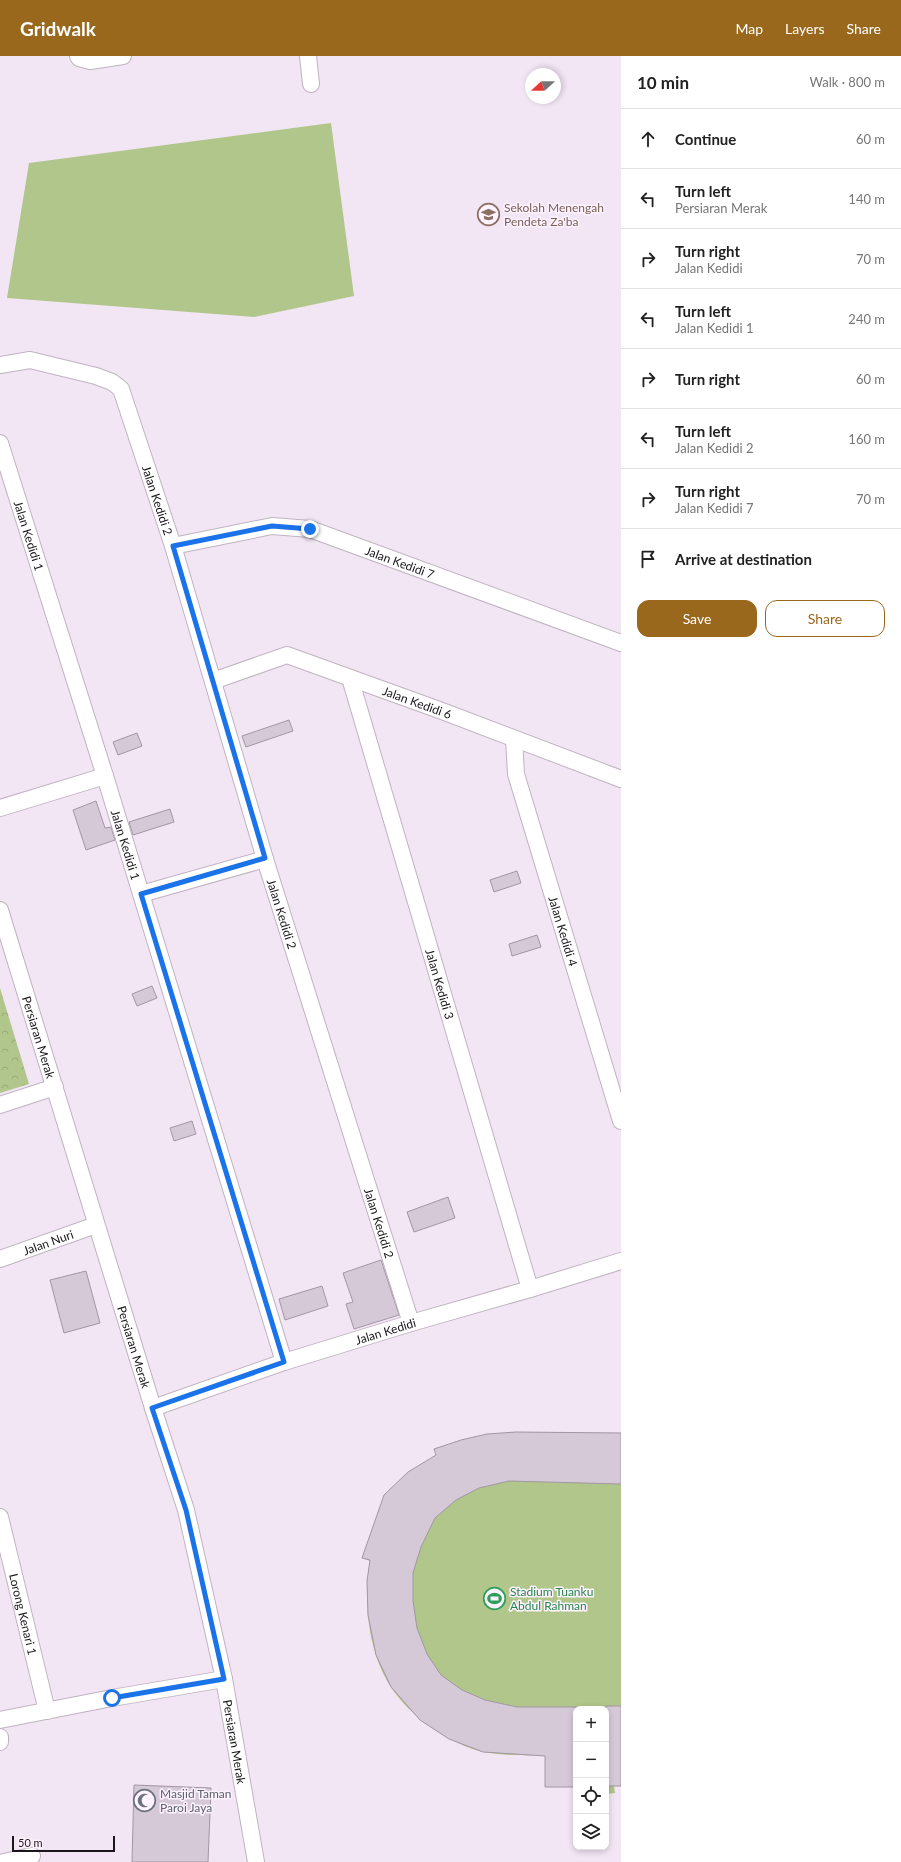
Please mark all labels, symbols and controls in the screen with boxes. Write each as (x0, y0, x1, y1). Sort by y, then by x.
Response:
text: Gridwalk (20, 17, 96, 40)
text: Map (735, 20, 763, 37)
text: Layers (785, 20, 825, 37)
text: Share (847, 20, 881, 37)
north arrow (525, 68, 561, 104)
text: 10 min (637, 72, 689, 93)
text: Walk · 800 m (809, 74, 885, 90)
icon: ahead (637, 128, 659, 150)
text: Continue (675, 130, 736, 148)
text: 60 m (856, 131, 885, 147)
text: Turn left (675, 182, 731, 200)
icon: left (637, 188, 659, 210)
text: 140 m (848, 191, 885, 207)
place label: Sekolah Menengah Pendeta Za'ba (504, 200, 604, 229)
text: Persiaran Merak (675, 200, 767, 216)
school or university icon: Sekolah Menengah Pendeta Za'ba (476, 201, 502, 227)
text: Turn right (675, 242, 740, 260)
icon: right (637, 248, 659, 270)
text: 70 m (856, 251, 885, 267)
text: Jalan Kedidi (675, 260, 743, 276)
text: Turn left (675, 302, 731, 320)
icon: left (637, 308, 659, 330)
text: 240 m (848, 311, 885, 327)
text: Jalan Kedidi 1 (675, 320, 753, 336)
icon: right (637, 368, 659, 390)
text: Turn right (675, 370, 740, 388)
text: 60 m (856, 371, 885, 387)
text: Turn left (675, 422, 731, 440)
icon: left (637, 428, 659, 450)
text: 160 m (848, 431, 885, 447)
text: Jalan Kedidi 2 (675, 440, 753, 456)
street label: Jalan Kedidi 2 (139, 463, 176, 537)
text: Turn right (675, 482, 740, 500)
icon: right (637, 488, 659, 510)
text: 70 m (856, 491, 885, 507)
street label: Jalan Kedidi 1 (11, 499, 47, 572)
text: Jalan Kedidi 7 (675, 500, 753, 516)
route end (301, 520, 319, 538)
street label: Jalan Kedidi 7 (363, 542, 437, 582)
icon: arrive (637, 548, 659, 570)
text: Arrive at destination (675, 550, 812, 568)
button: Save (637, 600, 757, 637)
button: Share (765, 600, 885, 637)
street label: Jalan Kedidi 6 (381, 683, 454, 722)
street label: Jalan Kedidi 1 (108, 808, 144, 882)
street label: Jalan Kedidi 2 (264, 877, 300, 951)
street label: Jalan Kedidi 4 (546, 894, 581, 968)
street label: Jalan Kedidi 3 (423, 947, 458, 1021)
street label: Persiaran Merak (19, 994, 59, 1081)
street label: Jalan Kedidi 2 (361, 1186, 398, 1260)
street label: Jalan Nuri (21, 1226, 75, 1258)
street label: Persiaran Merak (115, 1304, 154, 1391)
street label: Jalan Kedidi (353, 1315, 418, 1347)
street label: Lorong Kenari 1 (6, 1572, 41, 1656)
place label: Stadium Tuanku Abdul Rahman (510, 1584, 593, 1613)
sports icon: Stadium Tuanku Abdul Rahman (481, 1585, 507, 1611)
route start (103, 1689, 121, 1707)
street label: Persiaran Merak (220, 1698, 250, 1786)
map controls (573, 1706, 609, 1850)
button: + (573, 1706, 609, 1742)
button: − (573, 1742, 609, 1778)
button: locate (573, 1778, 609, 1814)
place label: Masjid Taman Paroi Jaya (160, 1786, 232, 1815)
mosque icon: Masjid Taman Paroi Jaya (131, 1787, 157, 1813)
button: layers (573, 1814, 609, 1850)
scale bar (12, 1834, 115, 1853)
text: 50 m (18, 1836, 43, 1849)

